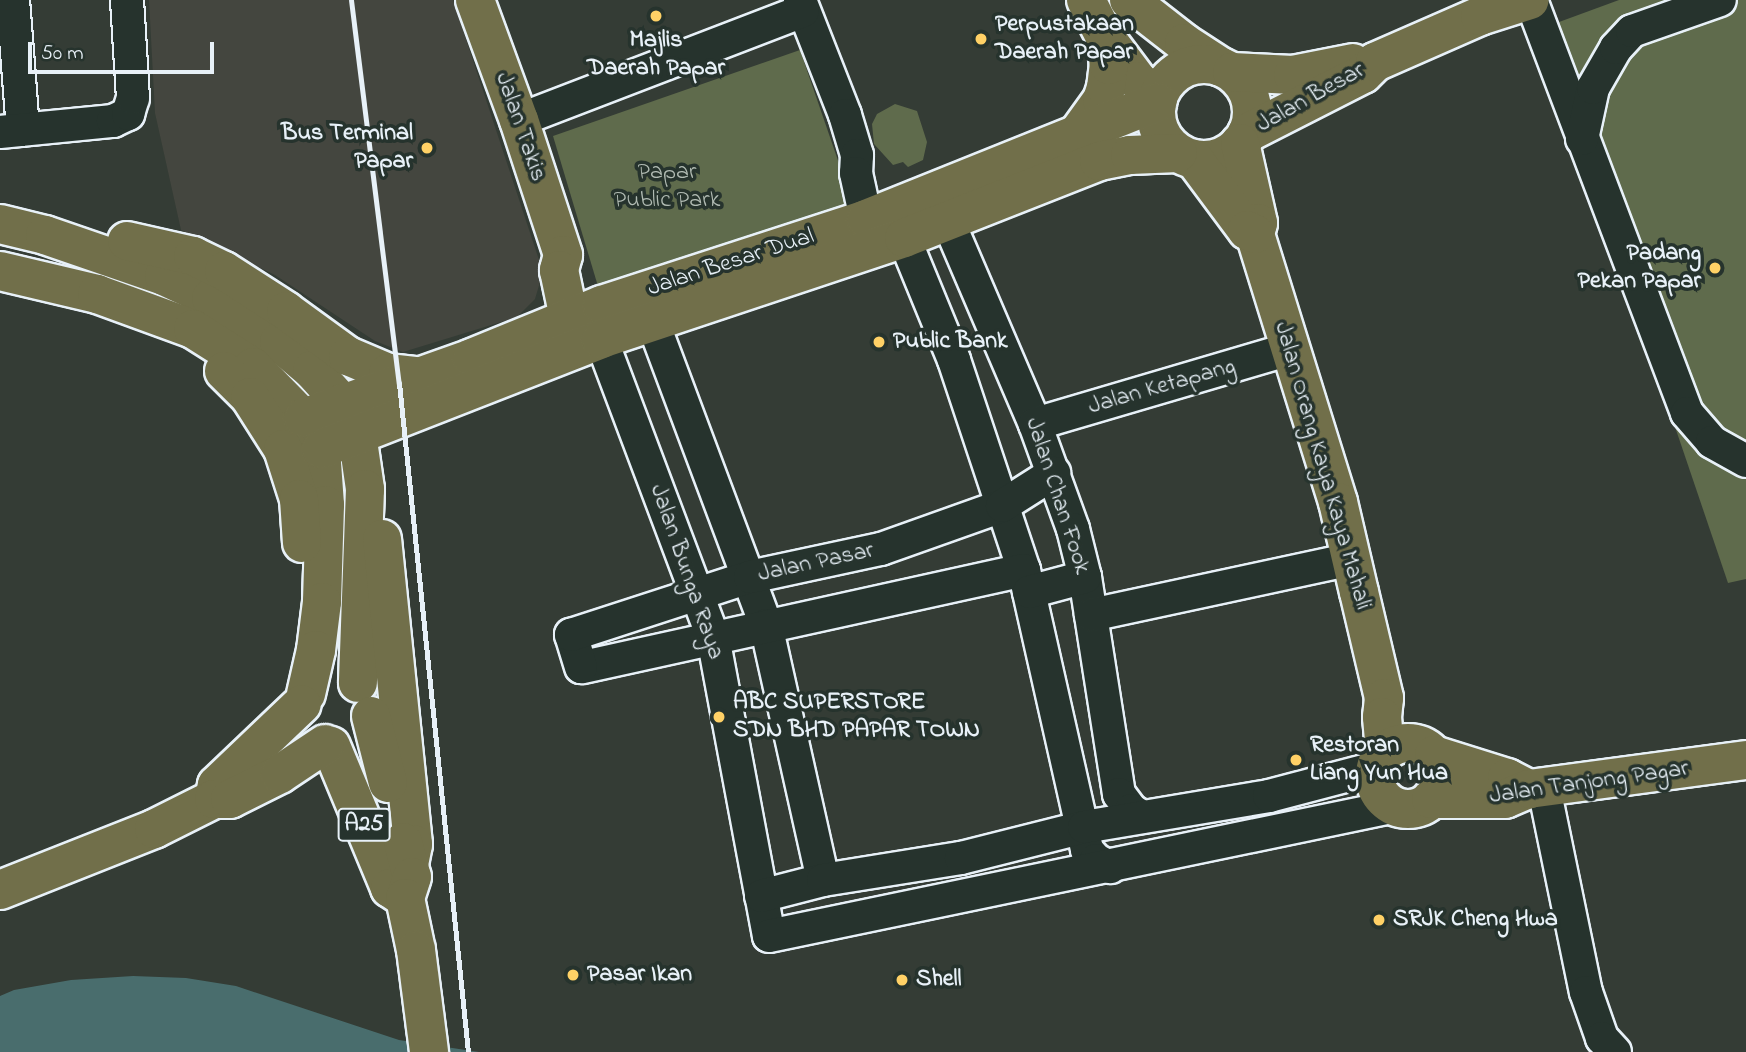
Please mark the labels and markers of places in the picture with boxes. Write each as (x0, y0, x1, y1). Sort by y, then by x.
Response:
marker: Majlis Daerah Papar (648, 8, 664, 24)
place label: Perpustakaan Daerah Papar (995, 11, 1134, 67)
place label: Majlis Daerah Papar (587, 27, 725, 83)
marker: Perpustakaan Daerah Papar (973, 31, 989, 47)
place label: Bus Terminal Papar (281, 120, 413, 176)
marker: Bus Terminal Papar (419, 140, 435, 156)
place label: Padang Pekan Papar (1578, 240, 1701, 296)
marker: Padang Pekan Papar (1707, 260, 1723, 276)
place label: Public Bank (893, 328, 1008, 356)
marker: Public Bank (871, 334, 887, 350)
place label: ABC SUPERSTORE SDN BHD PAPAR TOWN (733, 689, 980, 745)
marker: ABC SUPERSTORE SDN BHD PAPAR TOWN (711, 709, 727, 725)
place label: Restoran Liang Yun Hua (1310, 732, 1448, 788)
marker: Restoran Liang Yun Hua (1288, 752, 1304, 768)
place label: SRJK Cheng Hwa (1393, 906, 1558, 934)
marker: SRJK Cheng Hwa (1371, 912, 1387, 928)
place label: Pasar Ikan (587, 961, 692, 989)
place label: Shell (916, 966, 962, 994)
marker: Pasar Ikan (565, 967, 581, 983)
marker: Shell (894, 972, 910, 988)

